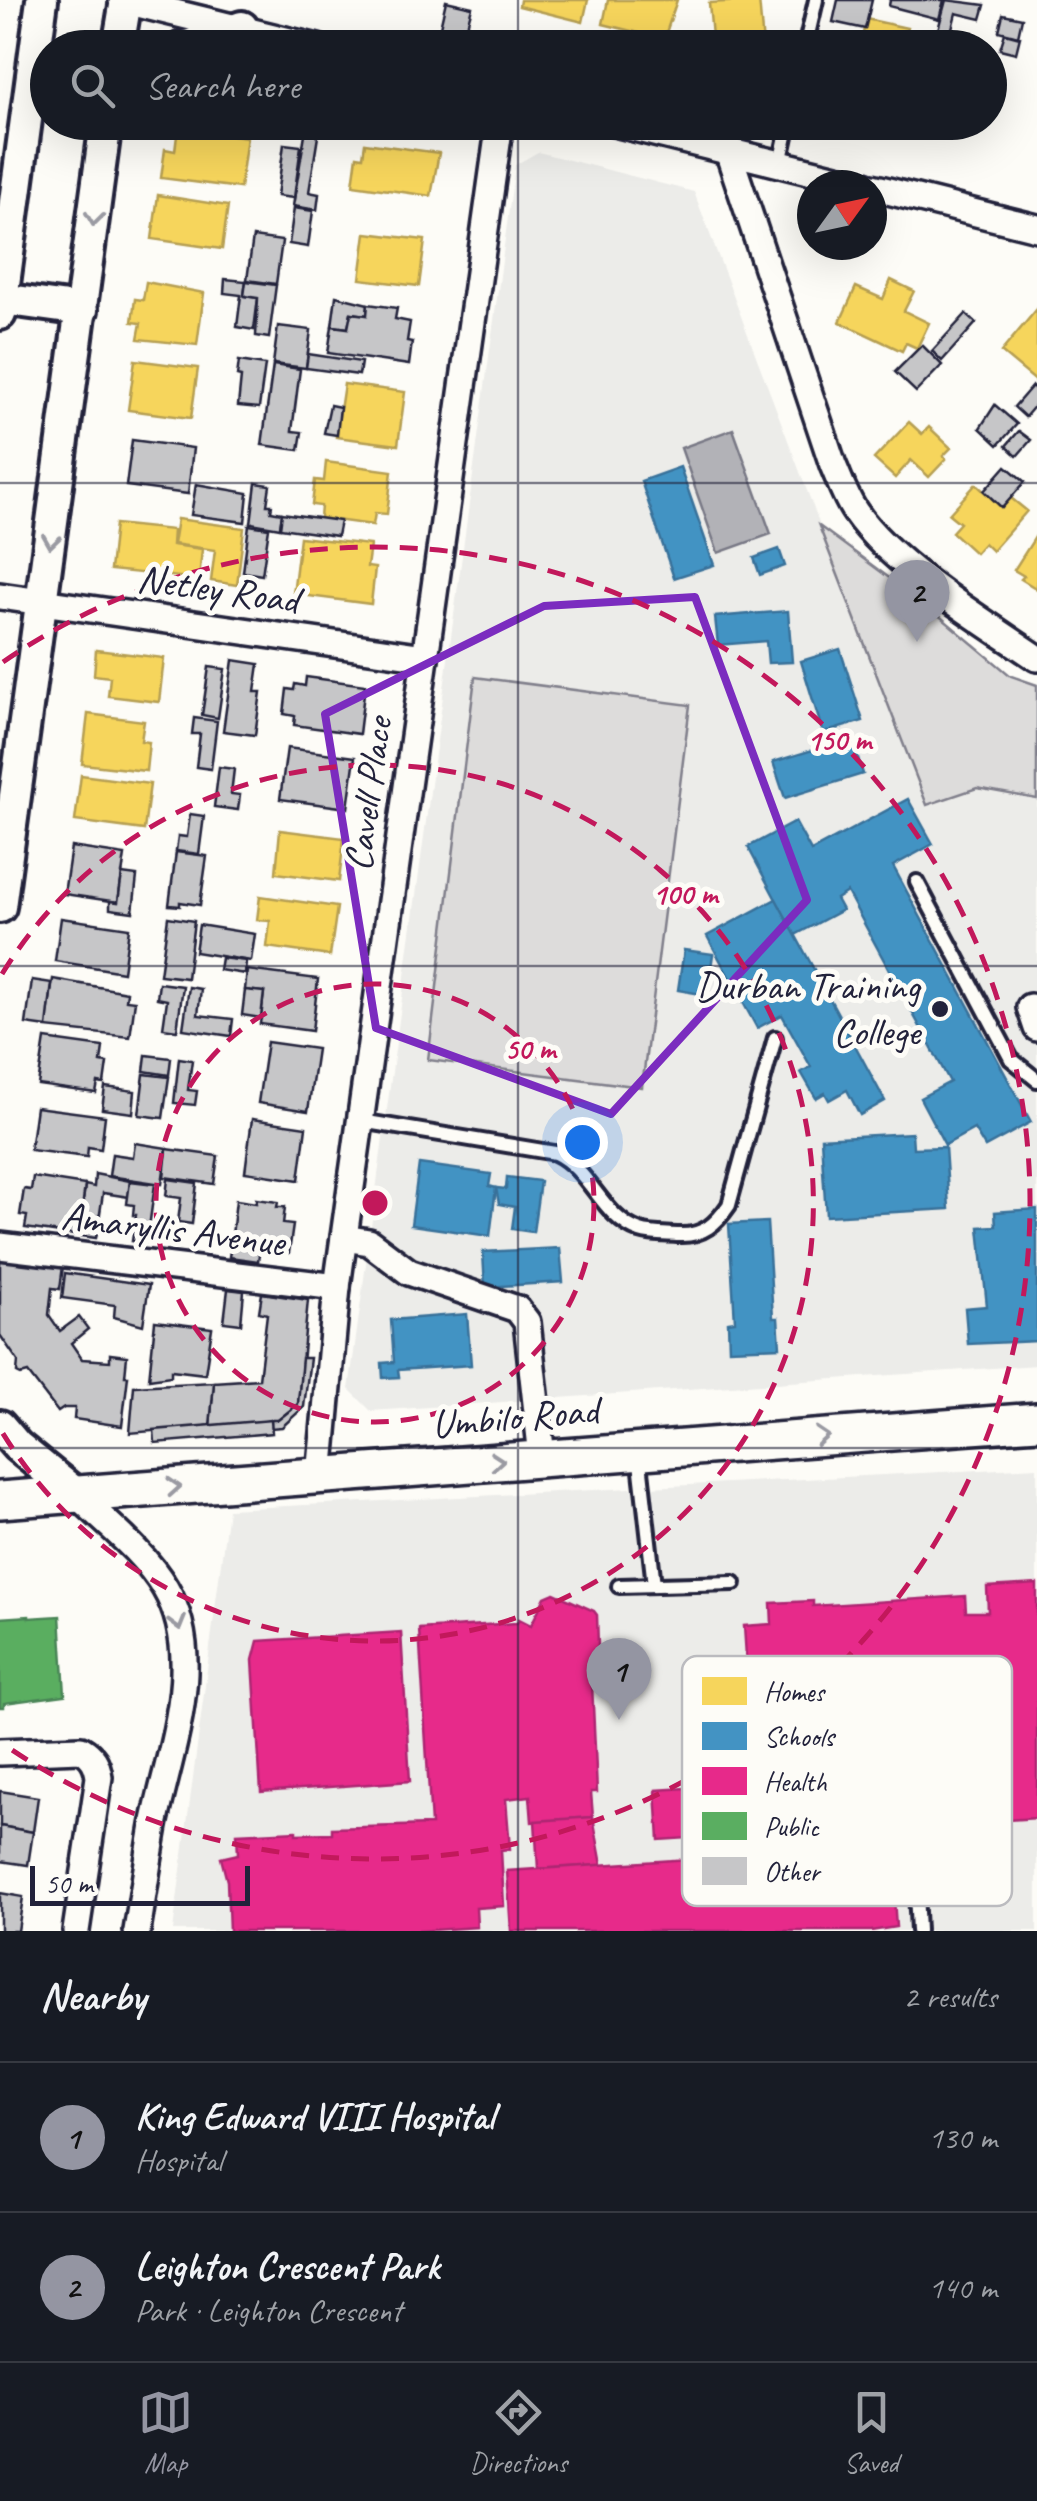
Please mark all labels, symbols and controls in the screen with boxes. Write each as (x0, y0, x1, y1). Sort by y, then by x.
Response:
search box (30, 30, 1007, 140)
icon: search (65, 58, 120, 113)
text: Search here (145, 62, 300, 109)
north arrow (797, 170, 887, 260)
one-way arrow (84, 211, 105, 228)
one-way arrow (41, 534, 62, 550)
street label: Netley Road (134, 553, 308, 626)
pin: 2 (884, 560, 950, 642)
street label: Cavell Place (333, 711, 404, 874)
text: 150 m (807, 721, 874, 759)
text: 100 m (653, 875, 720, 913)
place label: Durban Training College (695, 961, 923, 1057)
marker: Durban Training College (929, 998, 951, 1020)
text: 50 m (505, 1030, 558, 1068)
your location (557, 1117, 608, 1168)
centre of rings (357, 1185, 393, 1221)
street label: Amaryllis Avenue (59, 1191, 290, 1268)
street label: Umbilo Road (430, 1384, 606, 1449)
one-way arrow (814, 1426, 830, 1447)
one-way arrow (490, 1451, 506, 1472)
one-way arrow (166, 1477, 182, 1498)
one-way arrow (166, 1614, 187, 1631)
pin: 1 (586, 1638, 652, 1720)
legend (682, 1656, 1012, 1906)
text: Homes (764, 1674, 826, 1709)
text: Schools (764, 1719, 836, 1754)
text: Health (764, 1764, 827, 1799)
text: Public (764, 1809, 820, 1844)
text: Other (764, 1854, 822, 1889)
scale bar (30, 1861, 250, 1906)
text: 50 m (45, 1866, 93, 1901)
text: Nearby (40, 1970, 146, 2023)
text: 2 results (903, 1976, 997, 2017)
text: King Edward VIII Hospital (135, 2093, 494, 2140)
text: 1 (65, 2117, 80, 2158)
text: 130 m (928, 2117, 997, 2158)
text: Hospital (135, 2140, 222, 2181)
text: Leighton Crescent Park (135, 2243, 439, 2290)
text: 2 (65, 2267, 80, 2308)
text: 140 m (928, 2267, 997, 2308)
text: Park · Leighton Crescent (135, 2290, 402, 2331)
tab: Map (138, 2385, 193, 2480)
tab: Directions (470, 2385, 567, 2480)
tab: Saved (844, 2385, 899, 2480)

